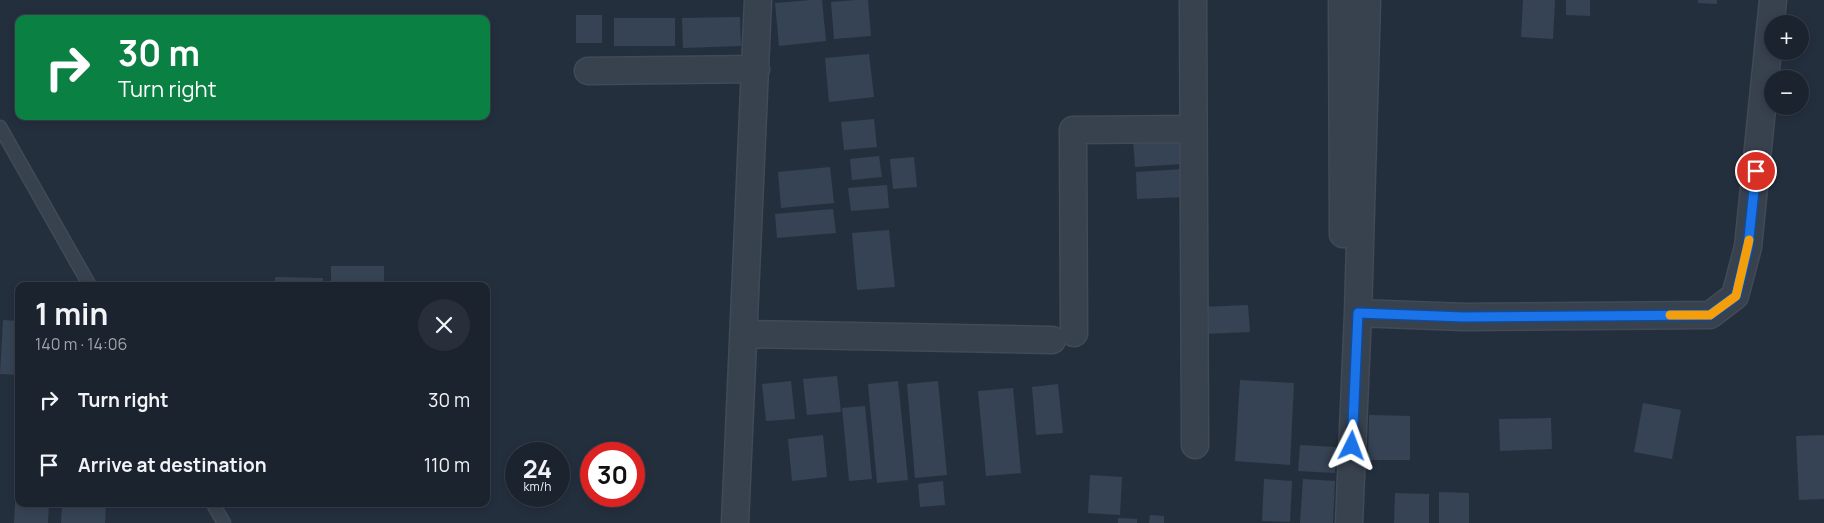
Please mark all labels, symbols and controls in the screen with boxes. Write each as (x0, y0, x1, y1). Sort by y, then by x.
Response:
map controls (1764, 15, 1809, 115)
button: + (1764, 15, 1809, 60)
text: 30 m (118, 29, 200, 77)
icon: right (35, 35, 100, 100)
button: − (1764, 70, 1809, 115)
text: Turn right (118, 74, 216, 104)
pin (1735, 150, 1777, 192)
icon: arrive (1742, 157, 1770, 185)
text: 1 min (35, 293, 108, 334)
button: close (418, 299, 470, 351)
text: 140 m · 14:06 (35, 333, 127, 355)
icon: right (35, 386, 63, 414)
text: Turn right (78, 387, 168, 413)
text: 30 m (428, 387, 470, 413)
position arrow (1325, 419, 1377, 471)
speed limit sign: 30 (580, 442, 645, 507)
icon: arrive (35, 451, 63, 479)
text: 24 (523, 451, 552, 486)
text: Arrive at destination (78, 452, 267, 478)
text: 110 m (424, 452, 470, 478)
text: km/h (524, 478, 551, 495)

